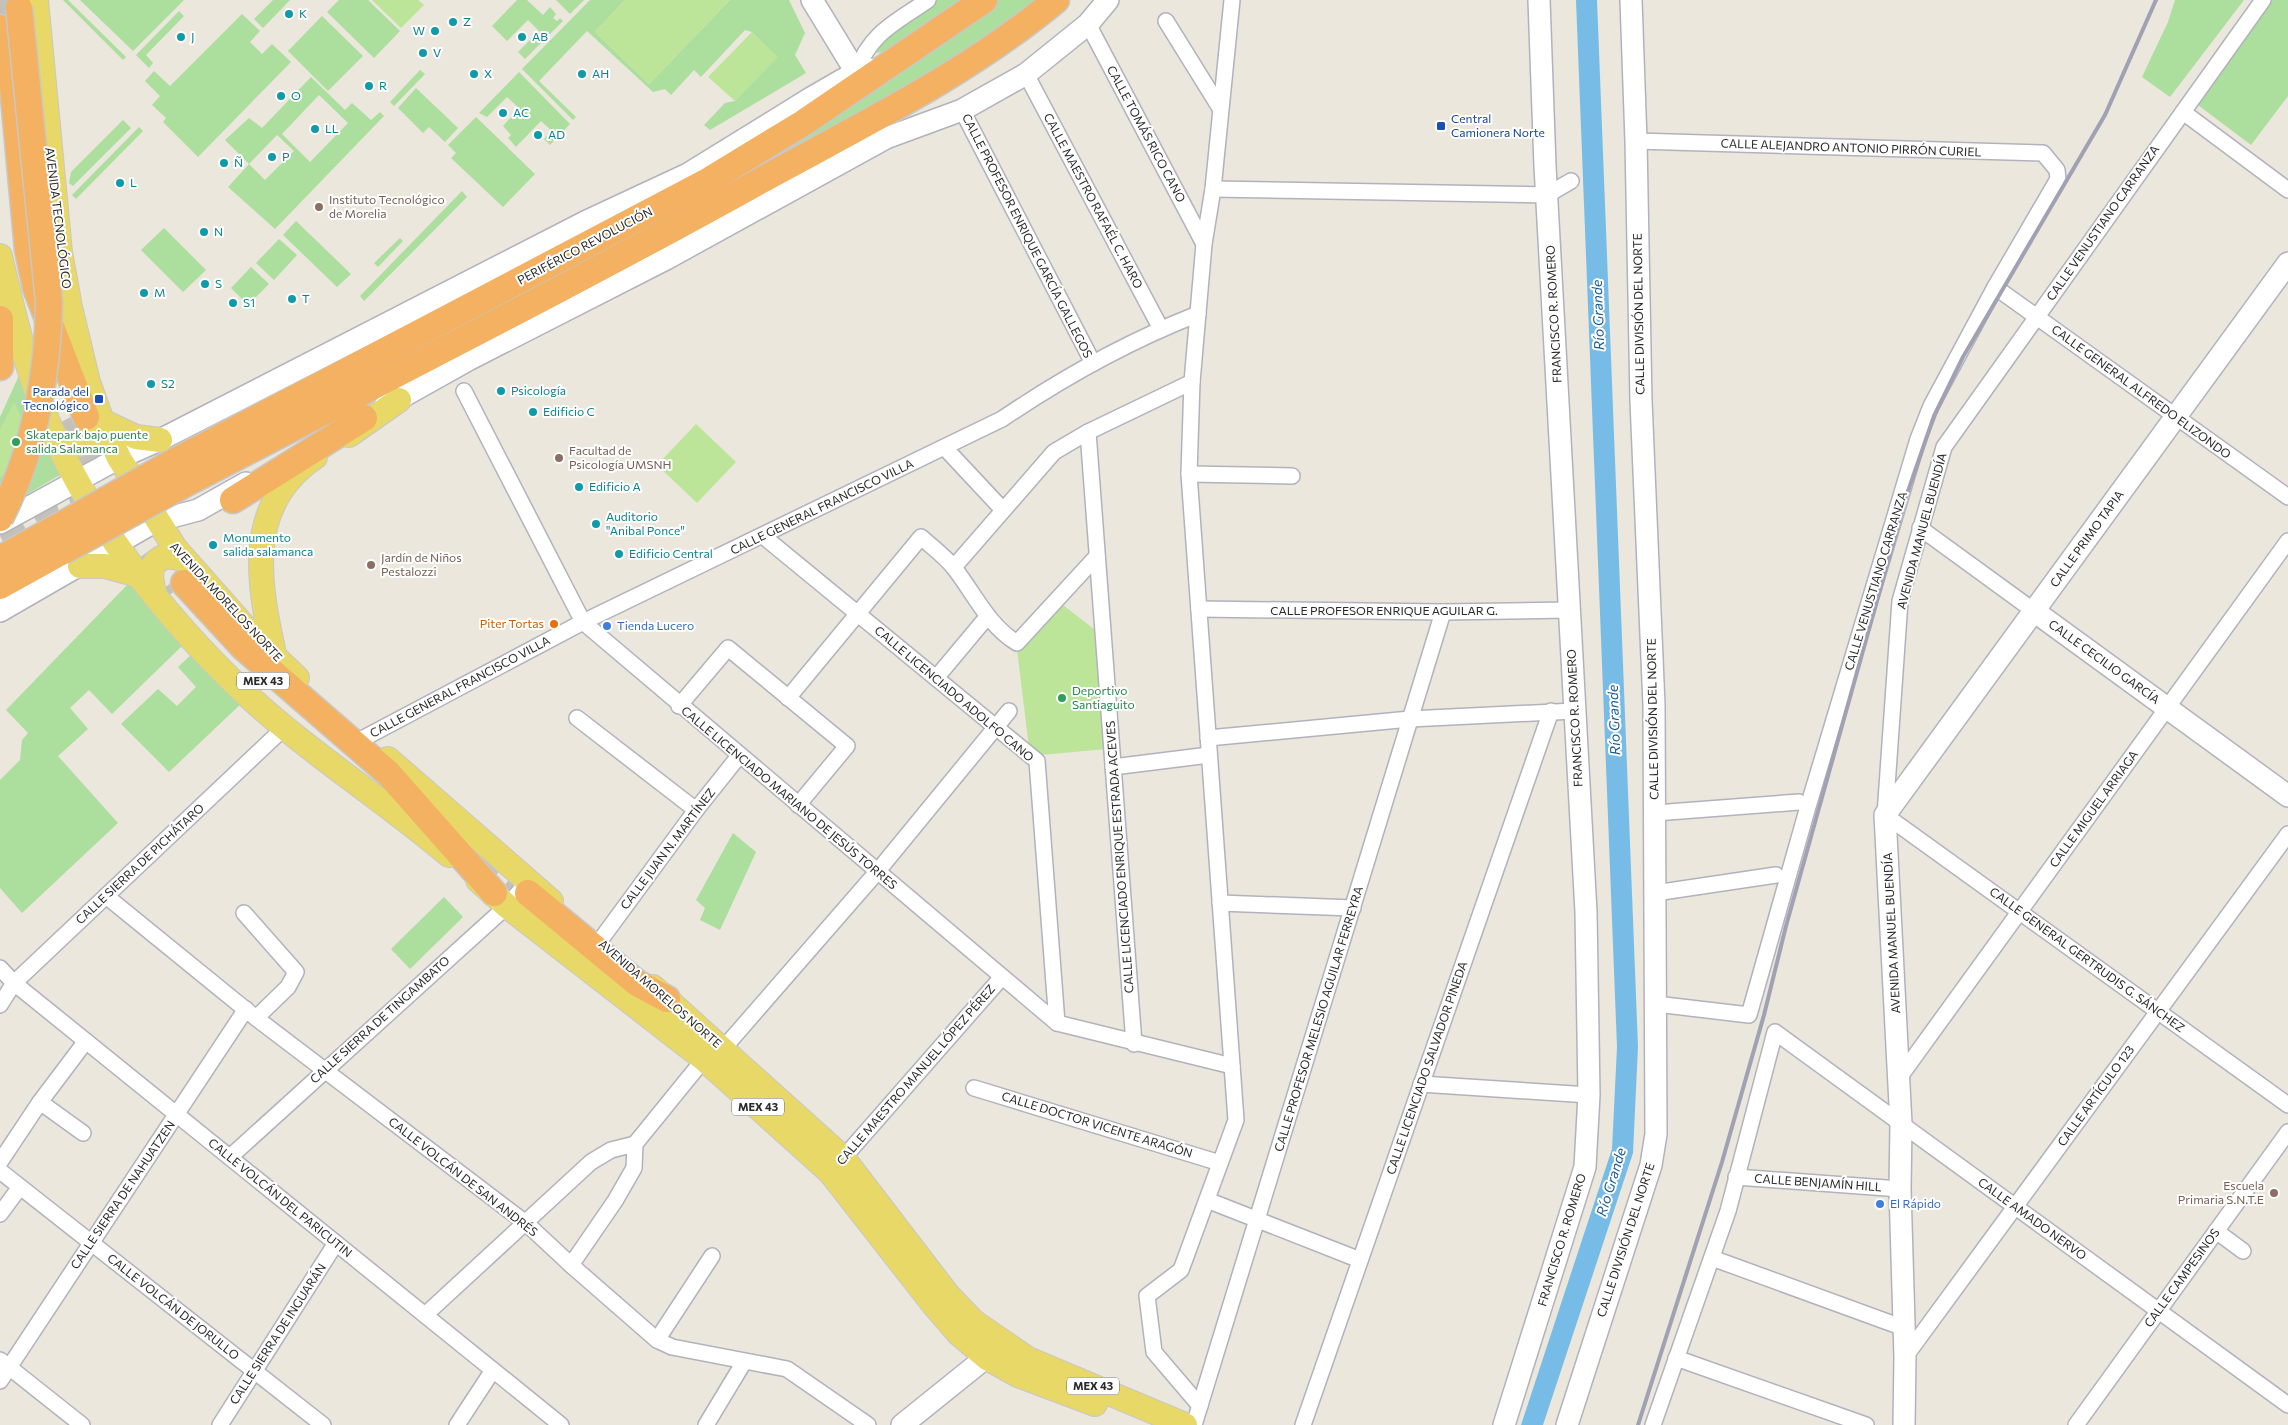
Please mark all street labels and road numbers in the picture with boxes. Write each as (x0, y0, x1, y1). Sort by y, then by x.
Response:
street label: CALLE TOMÁS RICO CANO (1105, 63, 1189, 204)
street label: CALLE MAESTRO RAFAÉL C. HARO (1042, 110, 1146, 291)
street label: CALLE PROFESOR ENRIQUE GARCÍA GALLEGOS (960, 111, 1096, 360)
street label: CALLE ALEJANDRO ANTONIO PIRRÓN CURIEL (1720, 135, 1982, 160)
street label: CALLE VENUSTIANO CARRANZA (2043, 142, 2161, 303)
street label: AVENIDA TECNOLÓGICO (43, 146, 75, 290)
street label: PERIFÉRICO REVOLUCIÓN (515, 204, 654, 287)
street label: CALLE DIVISIÓN DEL NORTE (1630, 233, 1646, 395)
street label: FRANCISCO R. ROMERO (1542, 245, 1564, 383)
street label: CALLE GENERAL ALFREDO ELIZONDO (2049, 321, 2234, 461)
street label: AVENIDA MANUEL BUENDÍA (1893, 451, 1949, 610)
street label: CALLE GENERAL FRANCISCO VILLA (728, 456, 915, 557)
street label: CALLE PRIMO TAPIA (2046, 487, 2126, 589)
street label: CALLE VENUSTIANO CARRANZA (1841, 490, 1909, 672)
street label: AVENIDA MORELOS NORTE (168, 539, 286, 664)
street label: CALLE PROFESOR ENRIQUE AGUILAR G. (1270, 603, 1498, 617)
street label: CALLE CECILIO GARCÍA (2046, 616, 2163, 706)
street label: CALLE LICENCIADO ADOLFO CANO (872, 623, 1037, 764)
street label: CALLE GENERAL FRANCISCO VILLA (367, 633, 552, 740)
street label: CALLE DIVISIÓN DEL NORTE (1644, 638, 1660, 800)
street label: FRANCISCO R. ROMERO (1563, 649, 1585, 787)
road number: MEX 43 (237, 672, 289, 689)
street label: CALLE LICENCIADO MARIANO DE JESÚS TORRES (678, 703, 900, 892)
street label: CALLE LICENCIADO ENRIQUE ESTRADA ACEVES (1102, 720, 1136, 994)
street label: CALLE MIGUEL ARRIAGA (2046, 747, 2140, 870)
street label: CALLE JUAN N. MARTÍNEZ (617, 785, 718, 912)
street label: CALLE SIERRA DE PICHÁTARO (72, 800, 206, 926)
street label: AVENIDA MANUEL BUENDÍA (1880, 852, 1902, 1014)
street label: CALLE PROFESOR MELESIO AGUILAR FERREYRA (1271, 884, 1365, 1153)
street label: CALLE GENERAL GERTRUDIS G. SÁNCHEZ (1987, 884, 2188, 1035)
street label: AVENIDA MORELOS NORTE (597, 936, 725, 1050)
street label: CALLE SIERRA DE TINGAMBATO (307, 953, 452, 1086)
street label: CALLE LICENCIADO SALVADOR PINEDA (1383, 959, 1469, 1176)
street label: CALLE MAESTRO MANUEL LÓPEZ PÉREZ (833, 981, 997, 1167)
street label: CALLE ARTÍCULO 123 (2054, 1042, 2137, 1149)
street label: CALLE DOCTOR VICENTE ARAGÓN (1000, 1088, 1194, 1160)
road number: MEX 43 (732, 1098, 784, 1116)
street label: CALLE VOLCÁN DE SAN ANDRÉS (386, 1114, 541, 1239)
street label: CALLE SIERRA DE NAHUATZEN (67, 1118, 177, 1271)
street label: CALLE VOLCÁN DEL PARICUTIN (206, 1135, 355, 1260)
street label: CALLE DIVISIÓN DEL NORTE (1593, 1161, 1657, 1319)
street label: FRANCISCO R. ROMERO (1534, 1171, 1588, 1308)
street label: CALLE BENJAMÍN HILL (1754, 1171, 1882, 1194)
street label: CALLE AMADO NERVO (1976, 1174, 2090, 1262)
street label: CALLE CAMPESINOS (2141, 1225, 2222, 1329)
street label: CALLE VOLCÁN DE JORULLO (104, 1250, 242, 1363)
street label: CALLE SIERRA DE INGUARÁN (226, 1260, 328, 1407)
road number: MEX 43 (1067, 1378, 1119, 1394)

